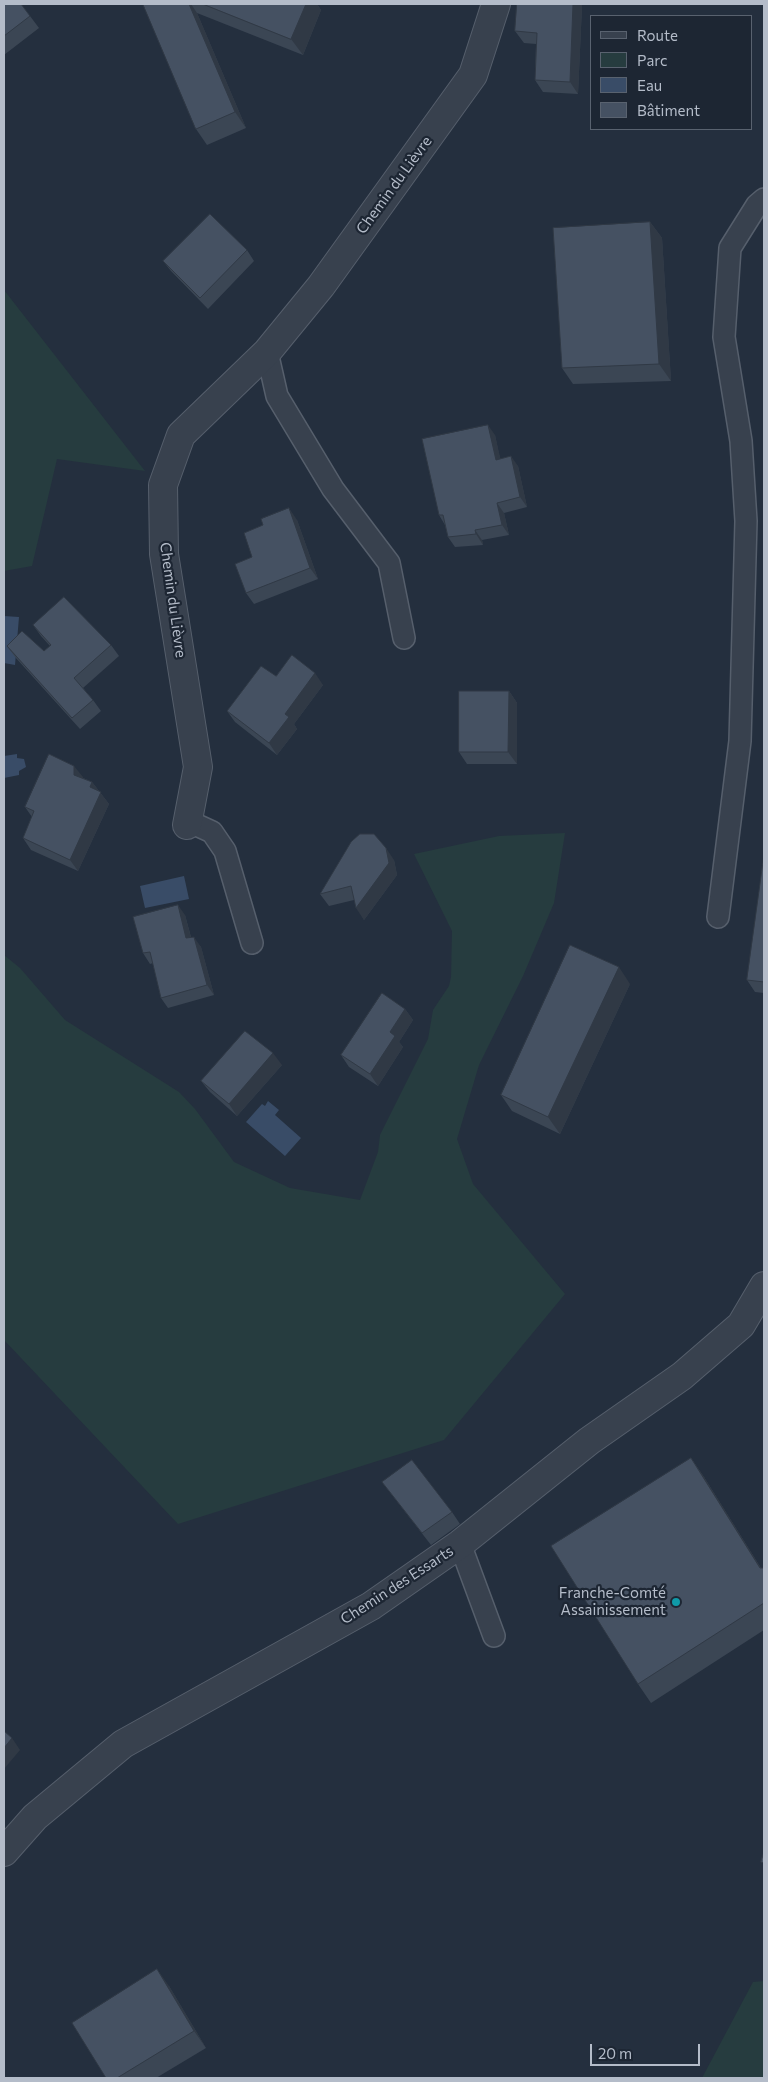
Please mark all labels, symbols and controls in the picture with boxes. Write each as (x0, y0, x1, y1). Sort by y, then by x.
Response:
legend (590, 15, 753, 130)
text: Route (637, 26, 678, 44)
text: Parc (637, 51, 667, 69)
text: Eau (637, 76, 662, 94)
text: Bâtiment (637, 101, 700, 119)
street label: Chemin du Lièvre (352, 133, 436, 237)
street label: Chemin du Lièvre (156, 541, 190, 659)
street label: Chemin des Essarts (337, 1542, 457, 1628)
place label: Franche-Comté Assainissement (559, 1584, 666, 1619)
marker: Franche-Comté Assainissement (670, 1596, 682, 1608)
scale bar (593, 2034, 703, 2066)
text: 20 m (598, 2044, 632, 2062)

